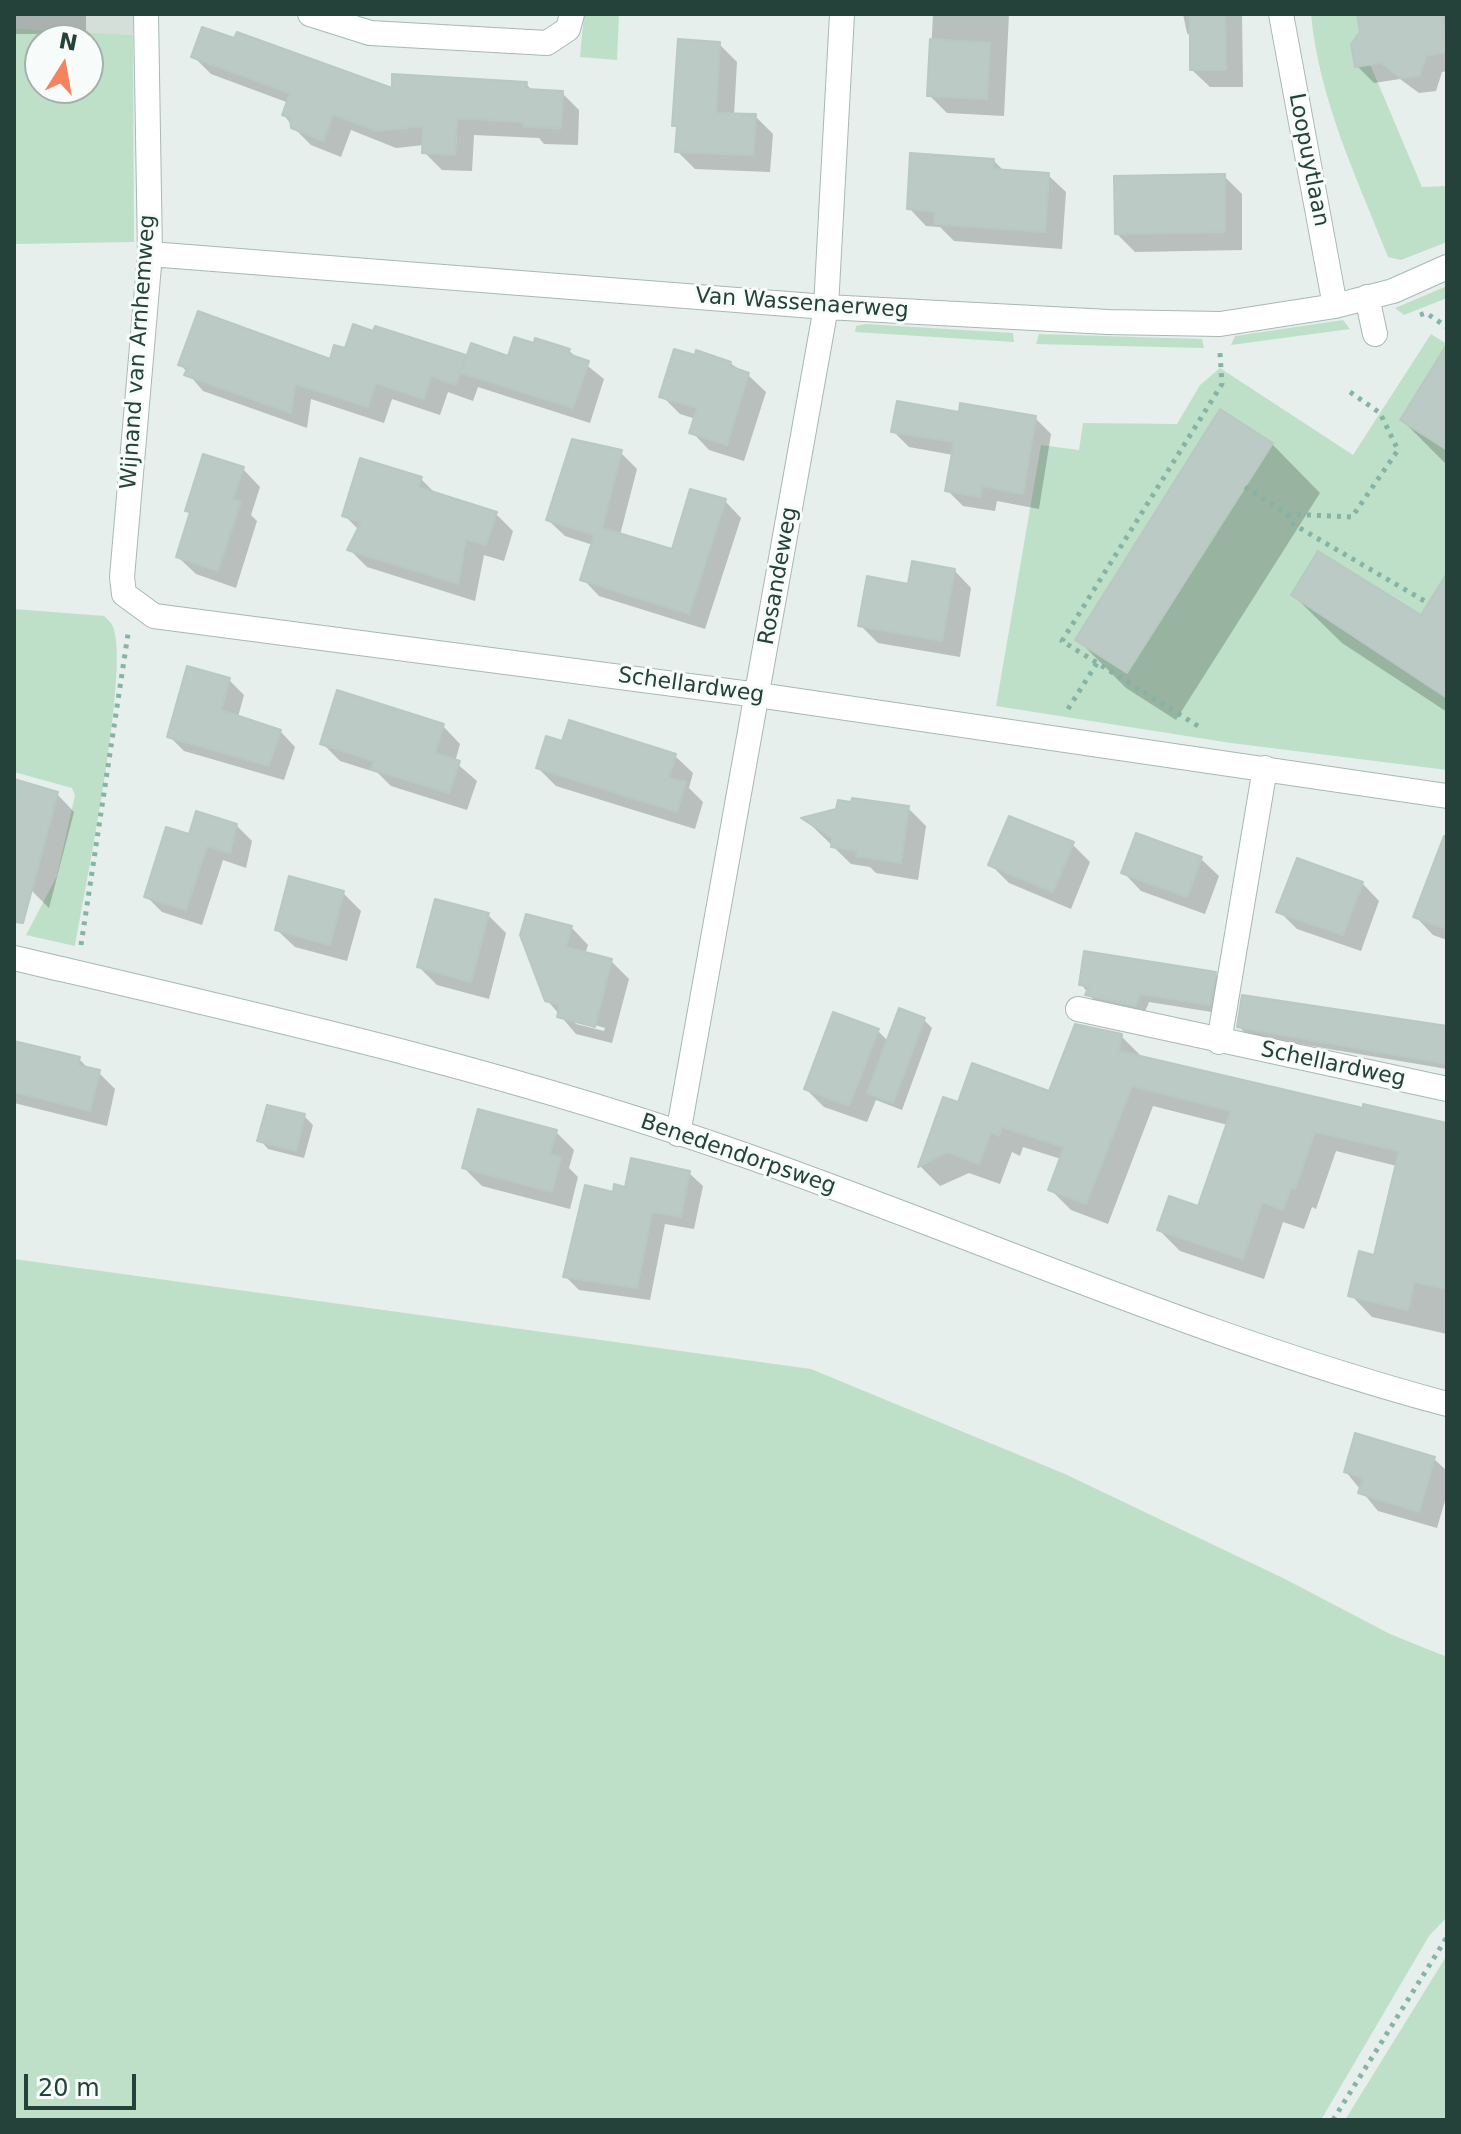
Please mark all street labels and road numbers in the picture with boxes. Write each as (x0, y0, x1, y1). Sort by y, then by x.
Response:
street label: Loopuytlaan (1282, 91, 1334, 229)
street label: Wijnand van Arnhemweg (116, 214, 162, 490)
street label: Van Wassenaerweg (695, 283, 909, 325)
street label: Rosandeweg (754, 505, 804, 647)
street label: Schellardweg (616, 663, 766, 709)
street label: Schellardweg (1258, 1037, 1408, 1093)
street label: Benedendorpsweg (637, 1109, 839, 1201)

